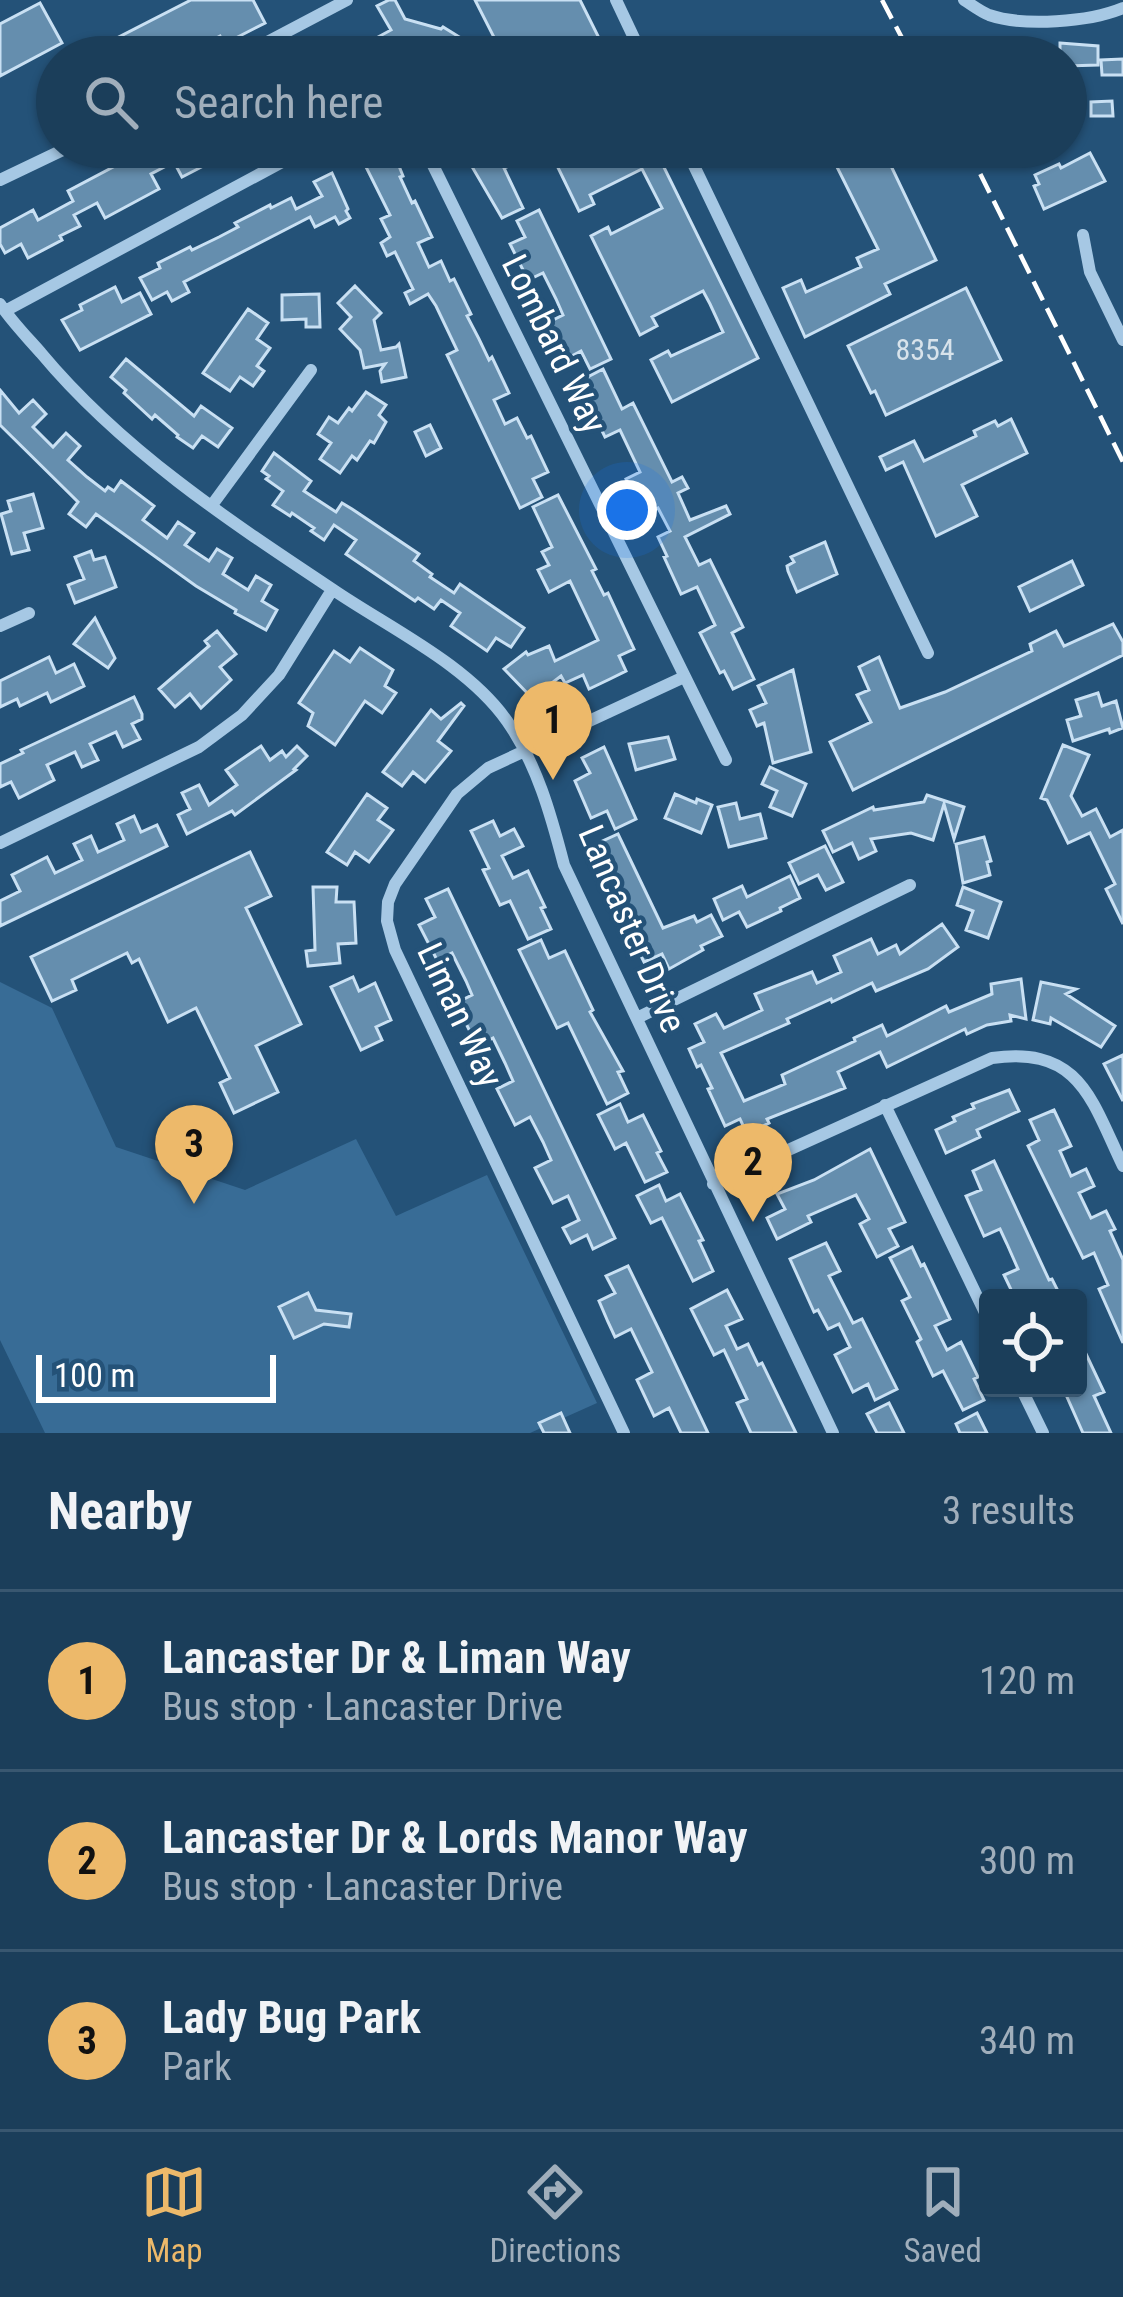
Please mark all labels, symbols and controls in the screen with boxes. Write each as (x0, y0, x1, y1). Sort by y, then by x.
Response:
search box (36, 36, 1087, 168)
icon: search (78, 69, 144, 135)
text: Search here (174, 76, 383, 129)
street label: Lombard Way (493, 248, 615, 440)
house number: 8354 (895, 332, 955, 367)
your location (597, 480, 657, 540)
pin: 1 (514, 681, 592, 780)
street label: Lancaster Drive (570, 819, 694, 1039)
street label: Liman Way (408, 936, 512, 1094)
pin: 3 (155, 1105, 233, 1204)
pin: 2 (714, 1123, 792, 1222)
map controls (979, 1289, 1087, 1397)
button: locate (979, 1289, 1087, 1397)
scale bar (36, 1349, 276, 1402)
text: 100 m (54, 1356, 135, 1395)
text: Nearby (48, 1482, 192, 1541)
text: 3 results (942, 1488, 1075, 1534)
text: Lancaster Dr & Liman Way (162, 1631, 631, 1684)
text: 1 (77, 1658, 97, 1704)
text: 120 m (979, 1658, 1075, 1704)
text: Bus stop · Lancaster Drive (162, 1684, 563, 1730)
text: Lancaster Dr & Lords Manor Way (162, 1811, 747, 1864)
text: 2 (77, 1838, 97, 1884)
text: 300 m (979, 1838, 1075, 1884)
text: Bus stop · Lancaster Drive (162, 1864, 563, 1910)
text: Lady Bug Park (162, 1991, 421, 2044)
text: 3 (77, 2018, 97, 2064)
text: 340 m (979, 2018, 1075, 2064)
text: Park (162, 2044, 232, 2090)
tab: Map (141, 2159, 207, 2270)
tab: Directions (489, 2159, 621, 2270)
tab: Saved (903, 2159, 982, 2270)

